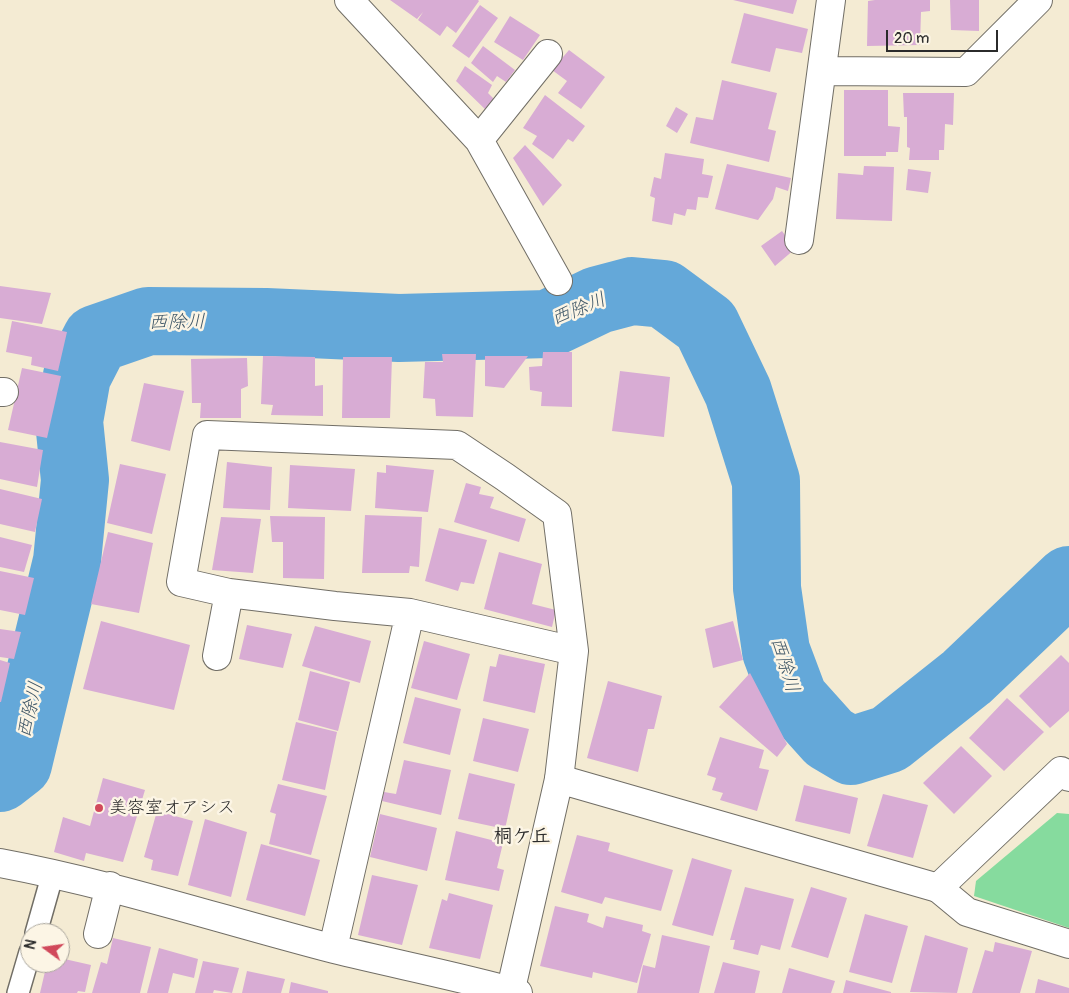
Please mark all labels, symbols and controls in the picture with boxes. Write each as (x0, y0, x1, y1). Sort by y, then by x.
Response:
scale bar (889, 20, 1002, 52)
text: 20 m (894, 29, 929, 48)
water label: 西除川 (548, 289, 610, 331)
water label: 西除川 (148, 311, 206, 335)
water label: 西除川 (765, 634, 803, 696)
water label: 西除川 (13, 680, 49, 740)
place label: 美容室オアシス (109, 797, 235, 819)
marker: 美容室オアシス (93, 802, 105, 814)
district label: 桐ケ丘 (494, 826, 550, 848)
north arrow (20, 923, 70, 973)
text: N (22, 938, 40, 951)

